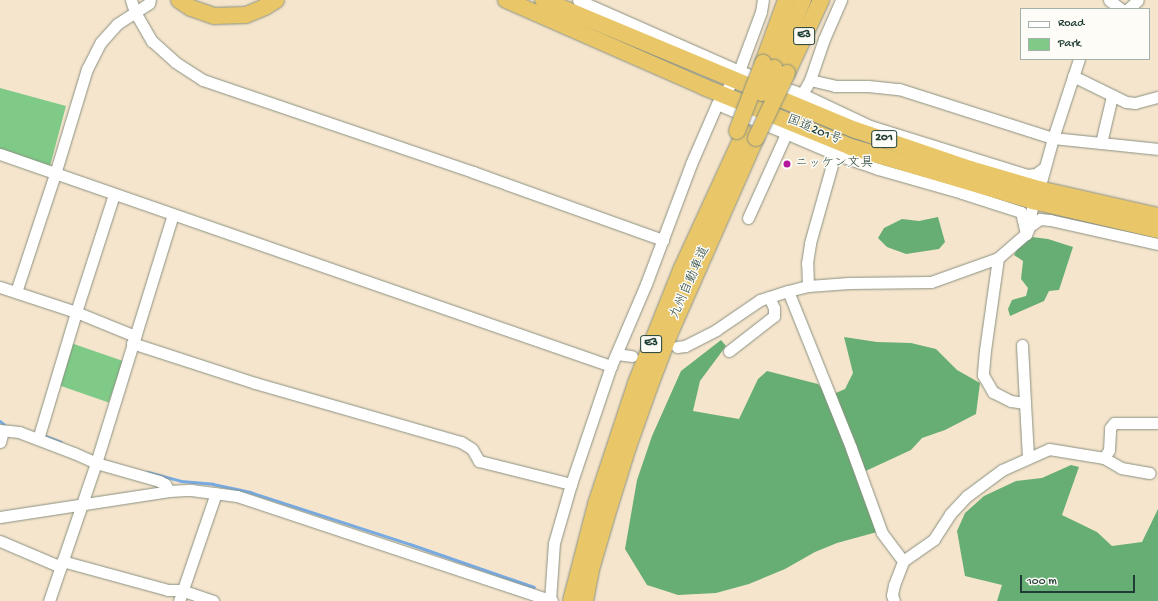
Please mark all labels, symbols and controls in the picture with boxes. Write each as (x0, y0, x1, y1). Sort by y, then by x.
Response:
legend (1020, 8, 1150, 60)
text: Road (1058, 17, 1084, 31)
road number: E3 (793, 26, 815, 46)
text: Park (1058, 37, 1081, 51)
street label: 国道201号 (784, 113, 844, 149)
road number: 201 (871, 129, 897, 149)
place label: ニッケン文具 (795, 156, 873, 172)
marker: ニッケン文具 (782, 159, 792, 169)
street label: 九州自動車道 (668, 244, 714, 322)
road number: E3 (640, 334, 662, 354)
scale bar (1022, 567, 1137, 593)
text: 100 m (1027, 575, 1057, 589)

